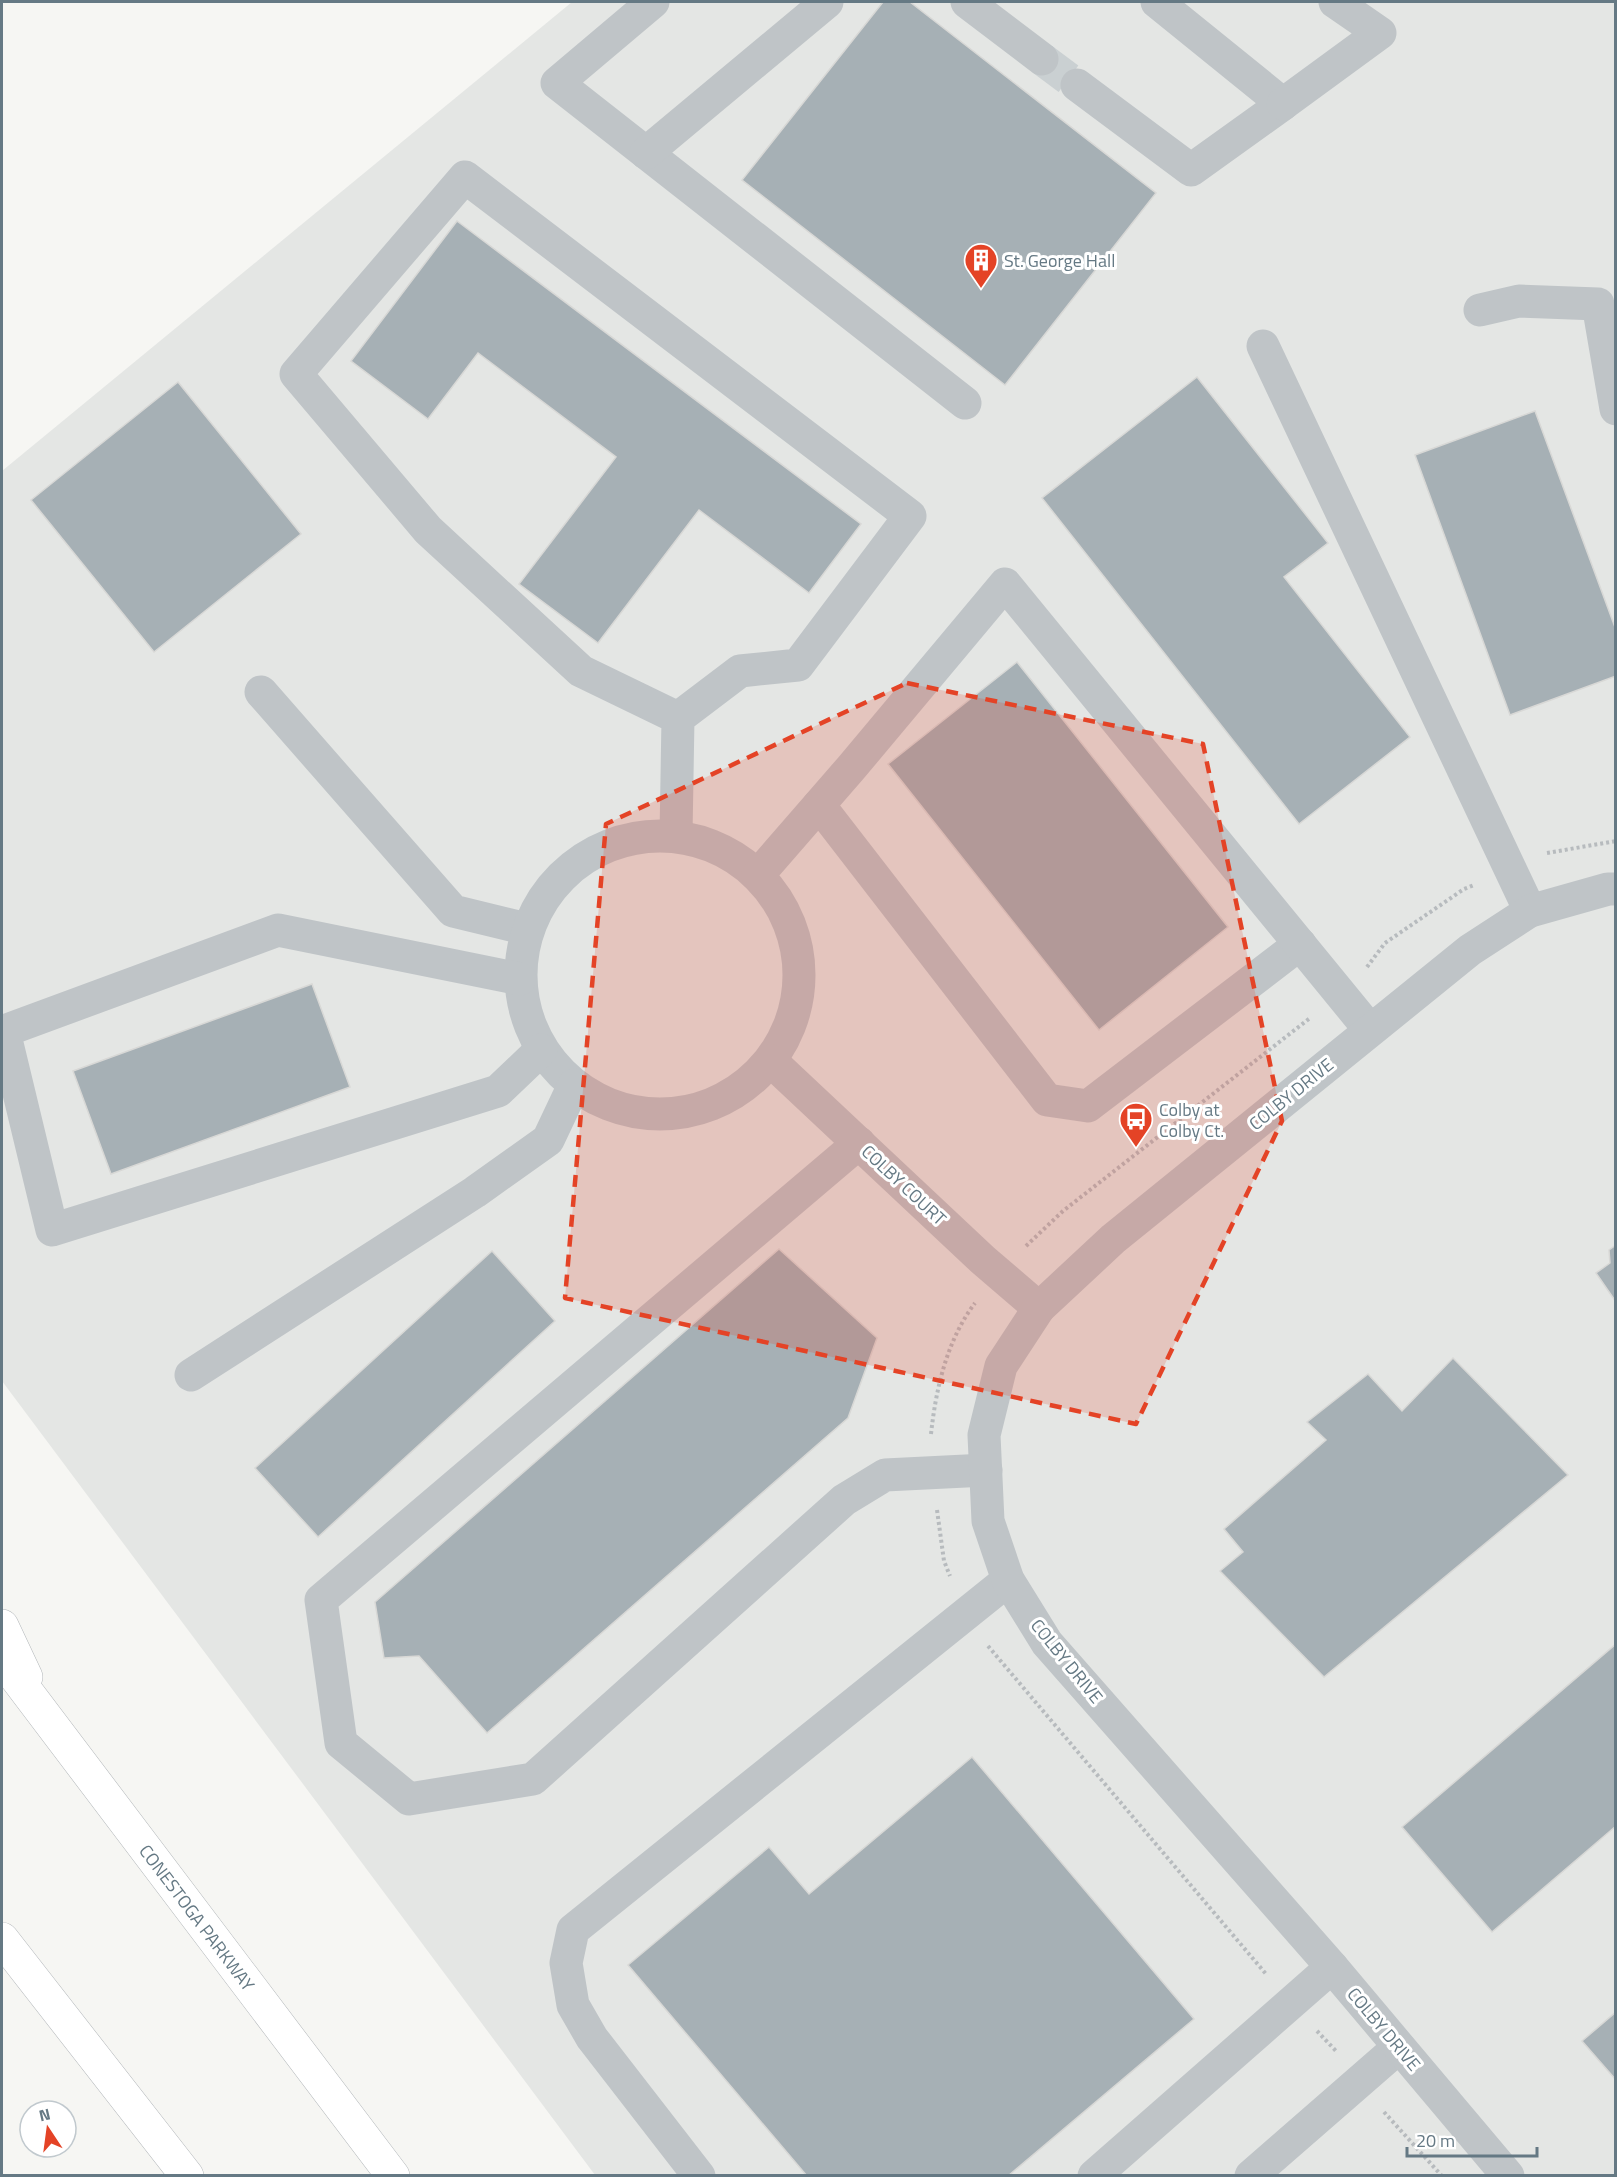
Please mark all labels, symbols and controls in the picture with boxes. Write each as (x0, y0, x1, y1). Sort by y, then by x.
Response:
building icon: St. George Hall (963, 242, 999, 289)
place label: St. George Hall (1004, 247, 1115, 274)
street label: COLBY DRIVE (1243, 1051, 1339, 1137)
place label: Colby at Colby Ct. (1159, 1096, 1224, 1144)
bus stop icon: Colby at Colby Ct. (1118, 1101, 1154, 1148)
street label: COLBY COURT (855, 1138, 953, 1232)
street label: COLBY DRIVE (1024, 1613, 1110, 1709)
street label: CONESTOGA PARKWAY (133, 1839, 262, 1997)
street label: COLBY DRIVE (1341, 1981, 1427, 2077)
north arrow (18, 2099, 78, 2159)
text: N (37, 2101, 53, 2127)
scale bar (1407, 2120, 1538, 2158)
text: 20 m (1416, 2127, 1455, 2154)

